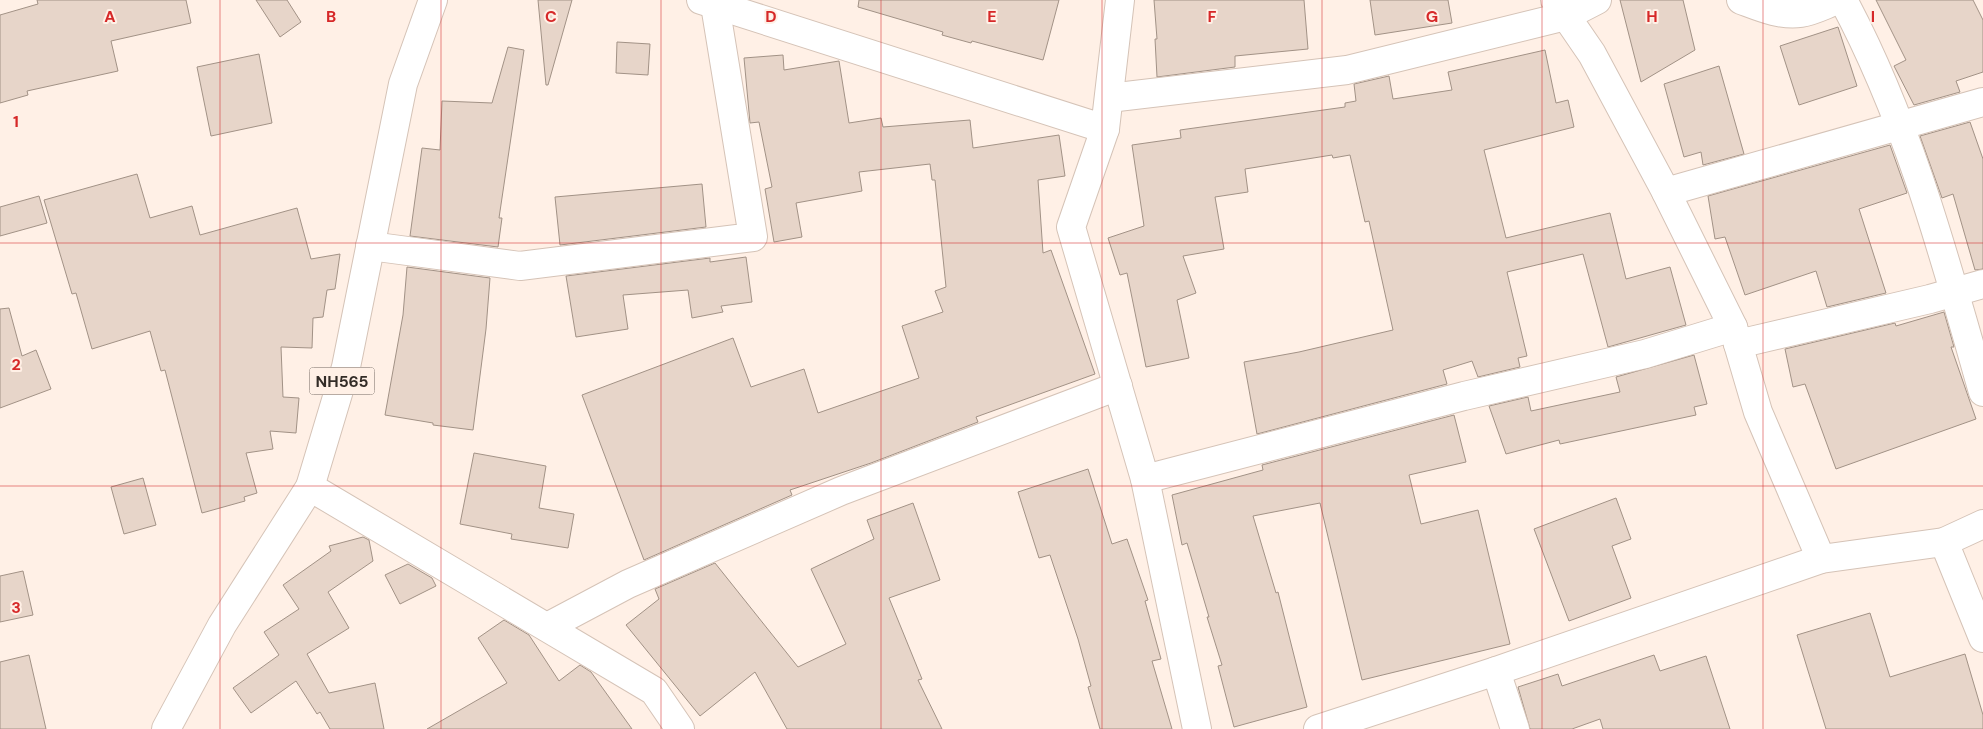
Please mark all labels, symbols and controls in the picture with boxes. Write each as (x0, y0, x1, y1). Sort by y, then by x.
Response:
text: A (104, 6, 116, 27)
text: B (326, 6, 336, 27)
text: C (545, 6, 557, 27)
text: D (765, 6, 777, 27)
text: E (987, 6, 997, 27)
text: F (1208, 6, 1217, 27)
text: G (1426, 6, 1438, 27)
text: H (1646, 6, 1658, 27)
text: I (1871, 6, 1875, 27)
text: 1 (13, 111, 19, 132)
text: 2 (11, 354, 21, 375)
road number: NH565 (310, 368, 374, 394)
text: 3 (11, 597, 21, 618)

